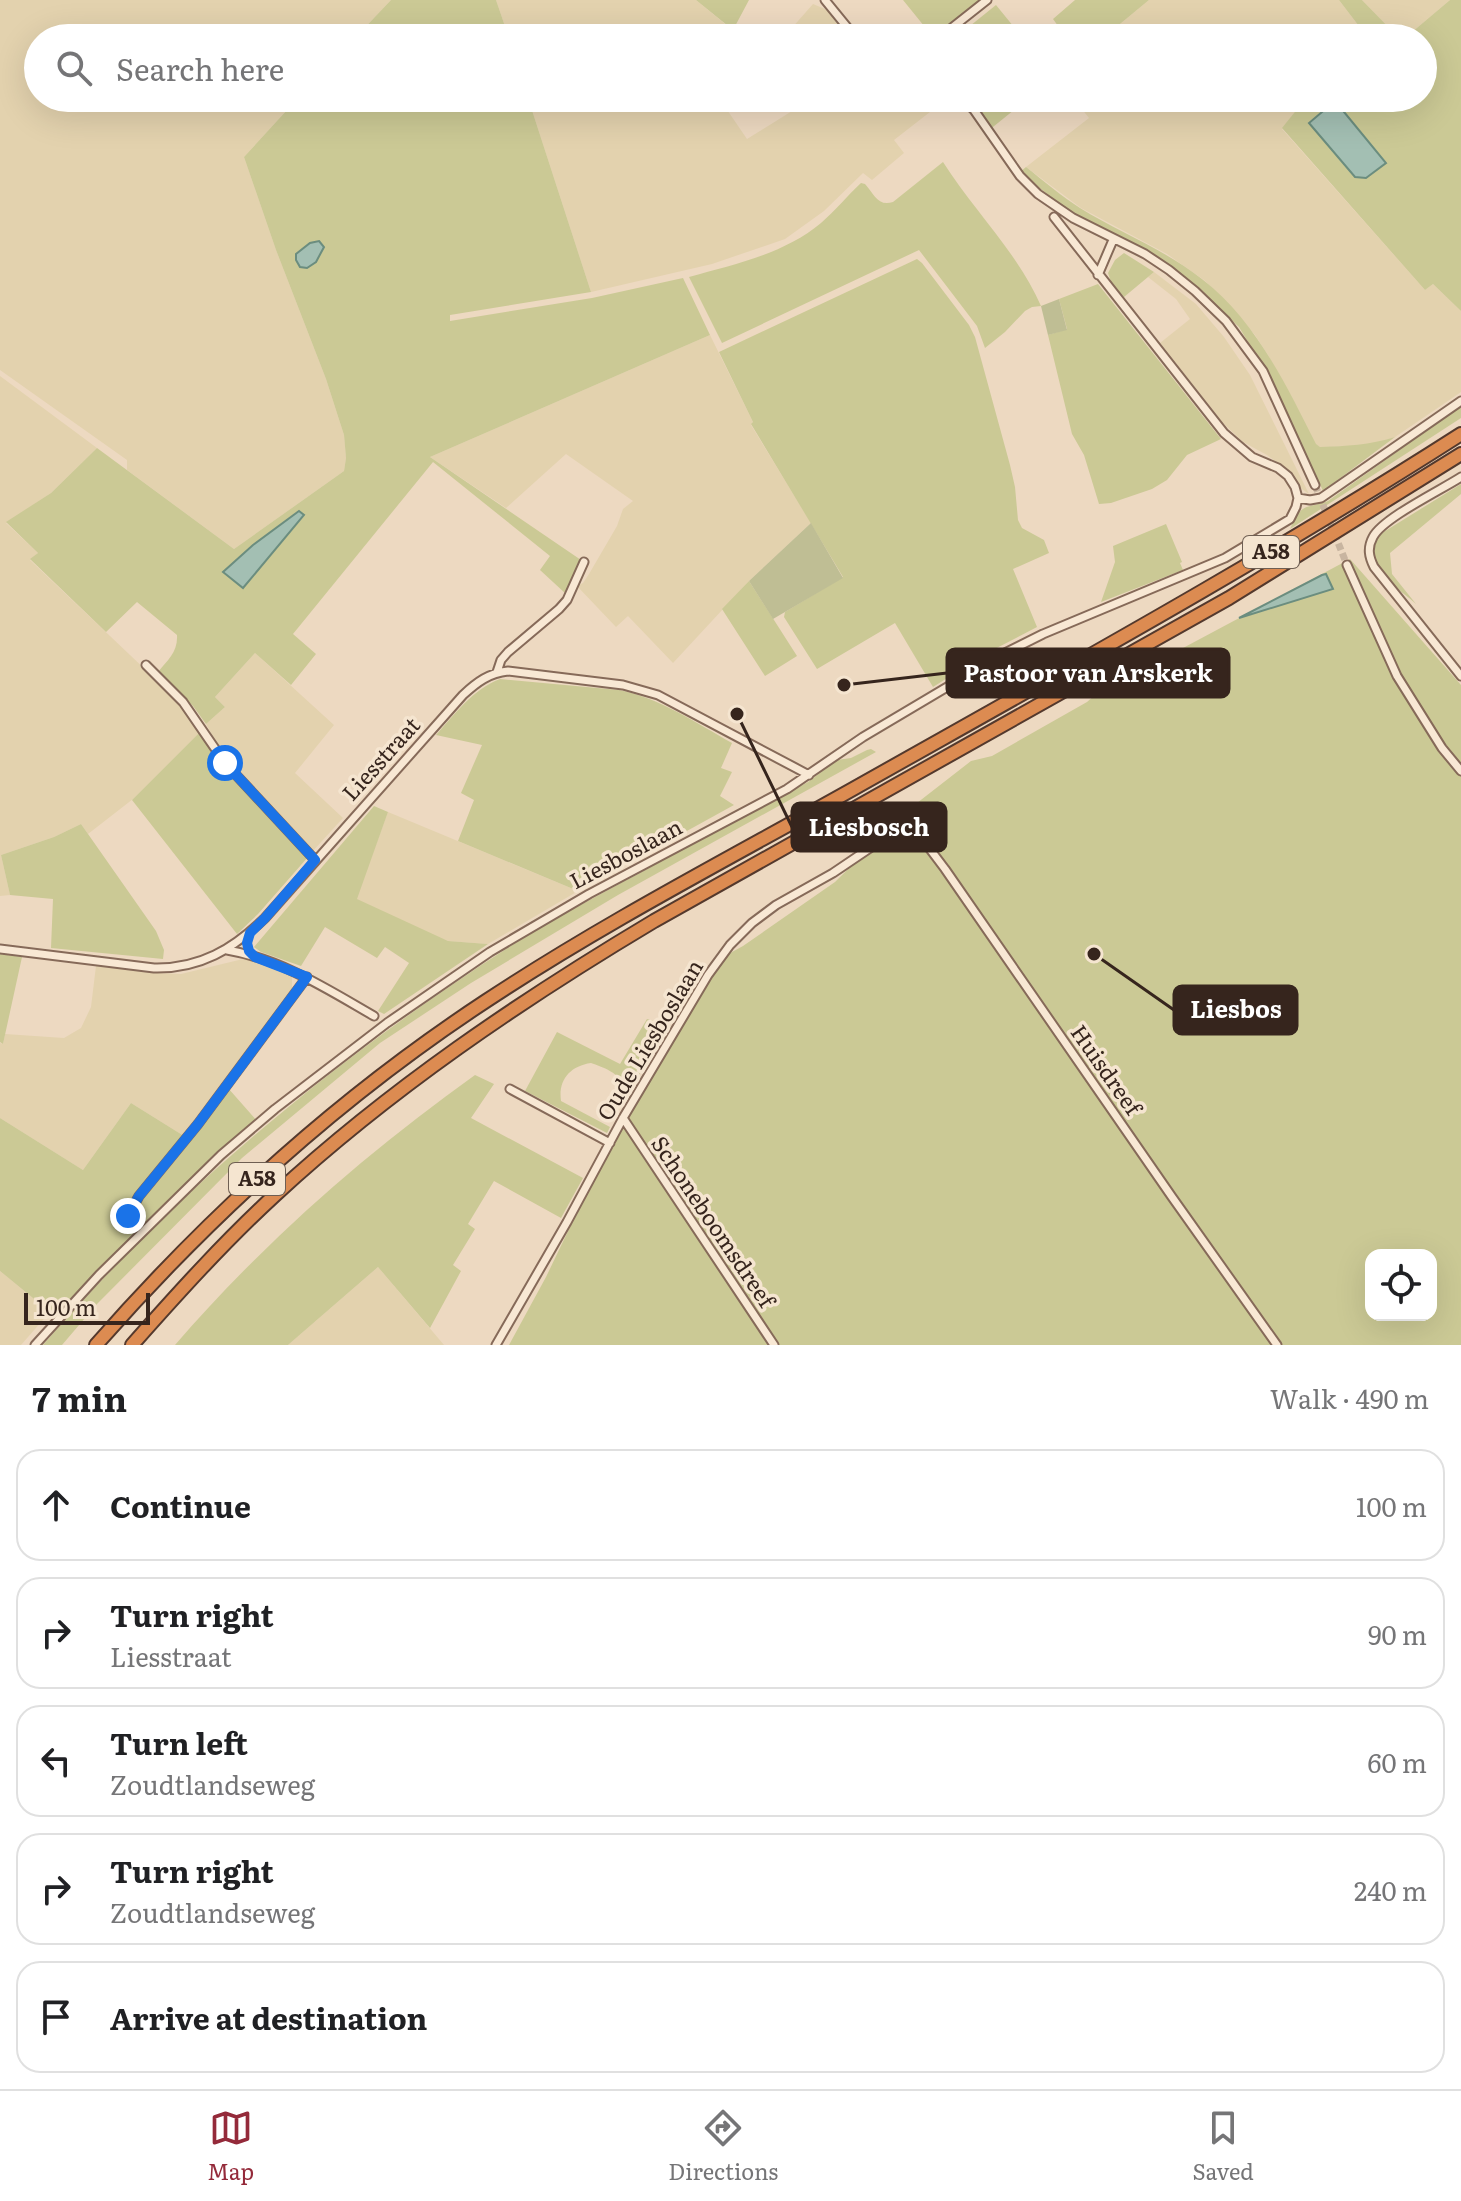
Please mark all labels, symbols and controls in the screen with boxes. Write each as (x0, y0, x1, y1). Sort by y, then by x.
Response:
search box (24, 24, 1437, 112)
icon: search (52, 46, 96, 90)
text: Search here (116, 46, 284, 90)
road number: A58 (1243, 536, 1299, 568)
callout: Pastoor van Arskerk (947, 649, 1229, 697)
text: Pastoor van Arskerk (963, 654, 1213, 689)
street label: Liesstraat (333, 709, 427, 807)
route start (207, 745, 243, 781)
callout: Liesbosch (792, 803, 946, 851)
text: Liesbosch (808, 808, 930, 843)
street label: Liesboslaan (563, 809, 687, 896)
street label: Oude Liesboslaan (587, 952, 710, 1126)
callout: Liesbos (1174, 986, 1297, 1034)
text: Liesbos (1190, 990, 1282, 1025)
street label: Huisdreef (1064, 1017, 1151, 1122)
street label: Schoneboomsdreef (644, 1129, 785, 1315)
road number: A58 (229, 1163, 285, 1195)
route end (110, 1198, 146, 1234)
map controls (1365, 1249, 1437, 1321)
button: locate (1365, 1249, 1437, 1321)
scale bar (24, 1289, 150, 1325)
text: 100 m (36, 1290, 96, 1323)
text: 7 min (32, 1372, 127, 1422)
text: Walk · 490 m (1270, 1378, 1429, 1417)
icon: ahead (34, 1483, 78, 1527)
text: Continue (110, 1483, 251, 1527)
text: 100 m (1356, 1486, 1427, 1525)
text: Turn right (110, 1592, 274, 1636)
icon: right (34, 1611, 78, 1655)
text: 90 m (1368, 1614, 1427, 1653)
text: Liesstraat (110, 1636, 232, 1675)
text: Turn left (110, 1720, 248, 1764)
icon: left (34, 1739, 78, 1783)
text: 60 m (1368, 1742, 1427, 1781)
text: Zoudtlandseweg (110, 1764, 315, 1803)
text: Turn right (110, 1848, 274, 1892)
icon: right (34, 1867, 78, 1911)
text: 240 m (1354, 1870, 1427, 1909)
text: Zoudtlandseweg (110, 1892, 315, 1931)
icon: arrive (34, 1995, 78, 2039)
text: Arrive at destination (110, 1995, 427, 2039)
tab: Map (207, 2106, 254, 2187)
tab: Directions (668, 2106, 778, 2187)
tab: Saved (1193, 2106, 1254, 2187)

